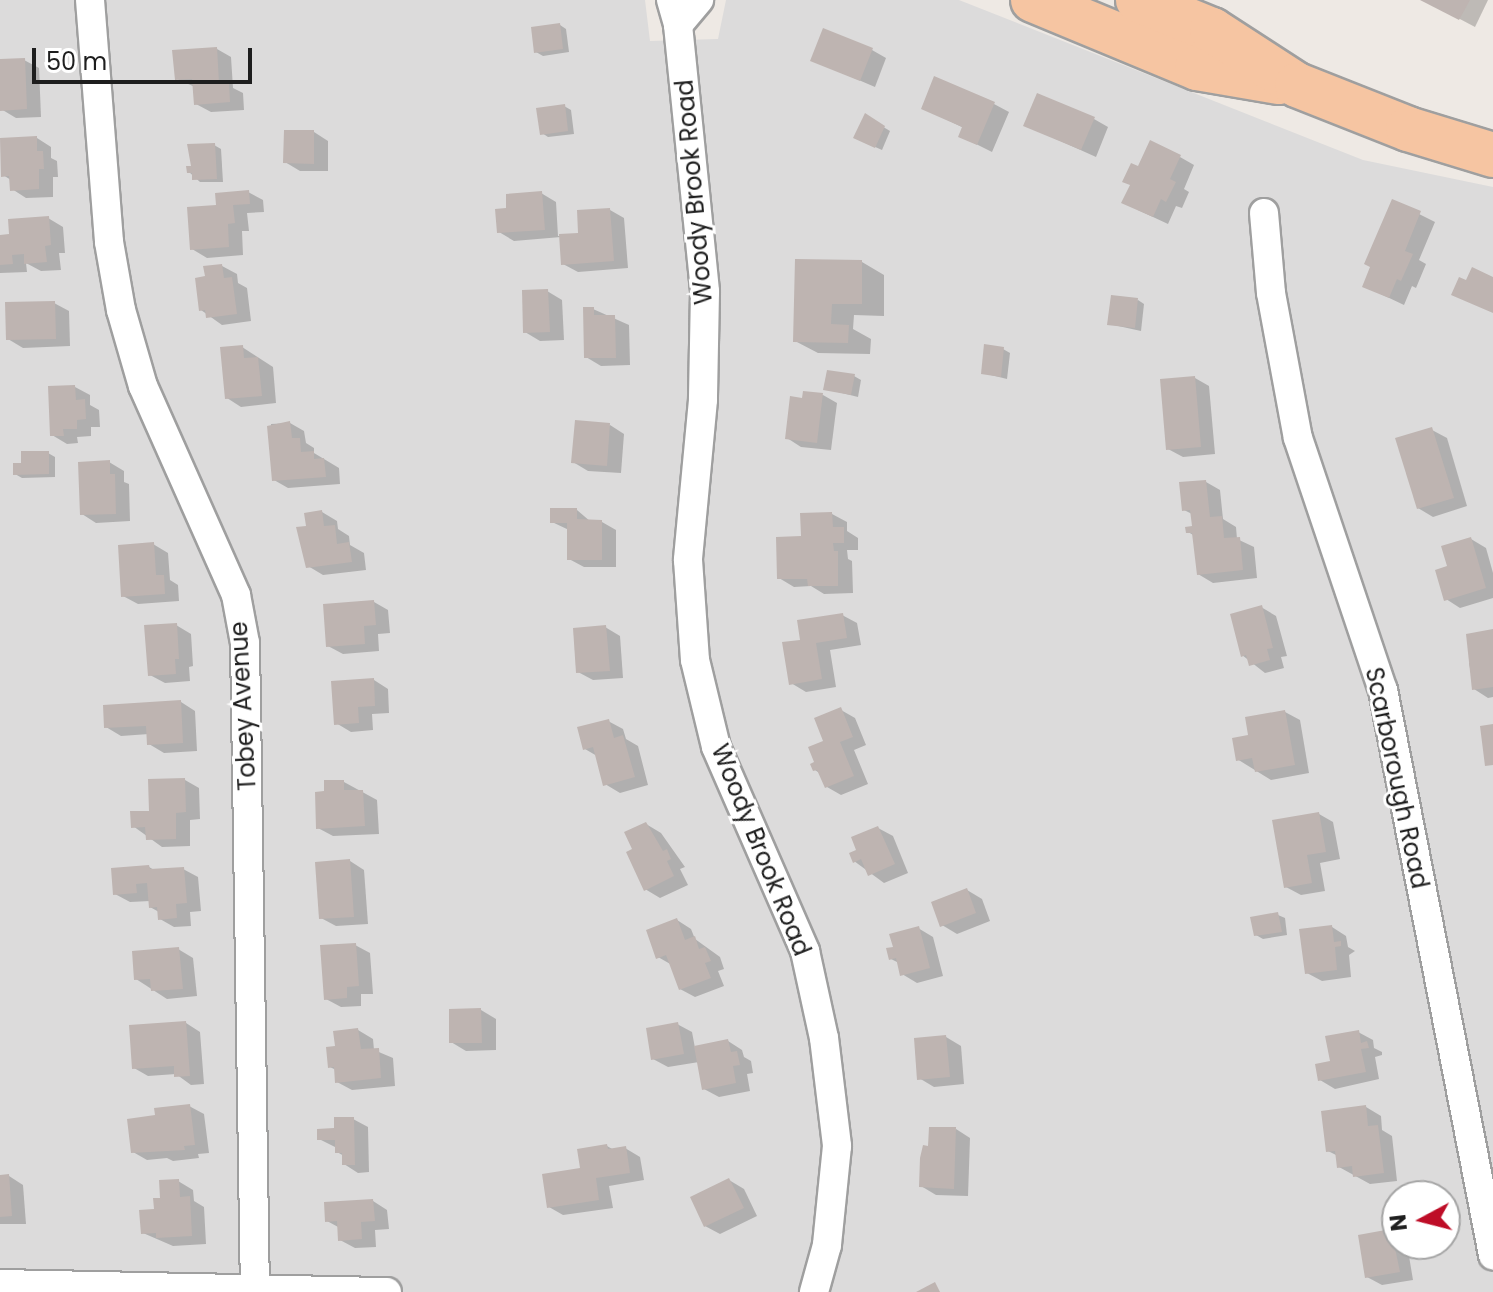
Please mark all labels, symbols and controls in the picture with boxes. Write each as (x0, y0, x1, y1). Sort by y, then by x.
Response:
scale bar (36, 32, 256, 82)
text: 50 m (46, 45, 107, 78)
street label: Woody Brook Road (670, 78, 718, 306)
street label: Tobey Avenue (224, 621, 262, 791)
street label: Scarborough Road (1359, 665, 1435, 891)
street label: Woody Brook Road (705, 740, 817, 960)
north arrow (1381, 1180, 1461, 1260)
text: N (1382, 1213, 1415, 1233)

